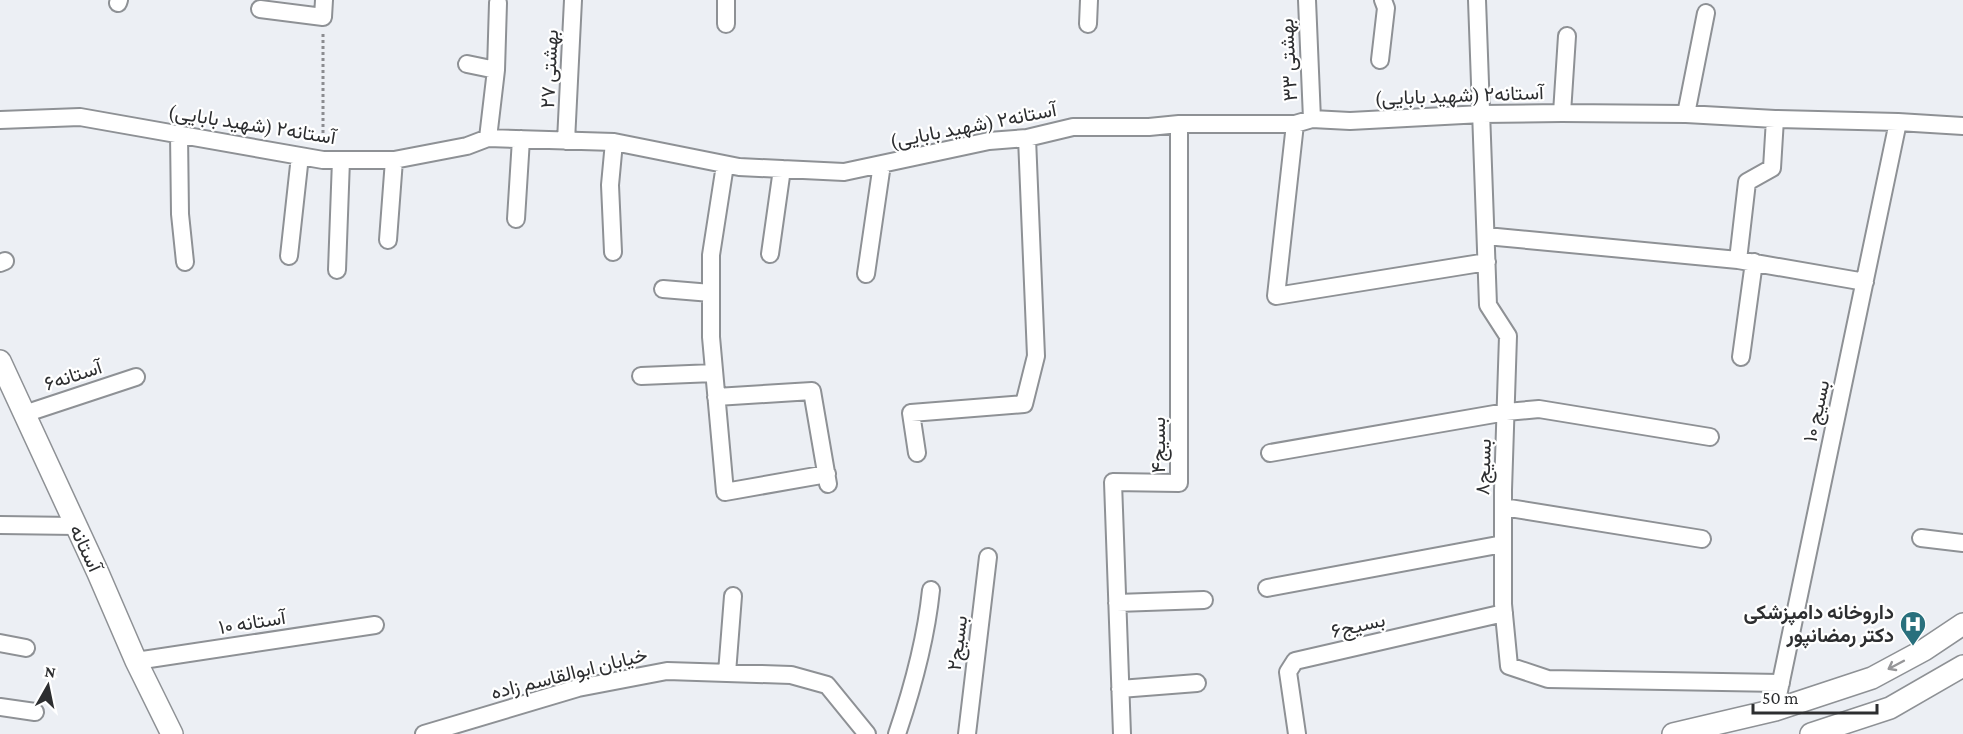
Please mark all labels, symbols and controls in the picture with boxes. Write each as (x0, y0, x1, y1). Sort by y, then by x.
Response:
street label: بهشتی ۳۳ (1275, 18, 1303, 102)
street label: بهشتی ۲۷ (536, 29, 564, 109)
street label: آستانه۲ (شهید بابایی) (1374, 81, 1545, 111)
street label: آستانه۲ (شهید بابایی) (888, 98, 1060, 154)
street label: آستانه۲ (شهید بابایی) (166, 100, 339, 150)
street label: آستانه۶ (41, 355, 106, 395)
street label: بسیج ۱۰ (1799, 378, 1836, 445)
street label: بسیج۴ (1147, 417, 1172, 473)
street label: بسیج۸ (1471, 438, 1498, 496)
street label: آستانه (66, 521, 107, 576)
place label: داروخانه دامپزشکی دکتر رمضانپور (1743, 601, 1894, 649)
street label: آستانه ۱۰ (217, 606, 288, 638)
street label: بسیج۶ (1329, 608, 1388, 645)
hospital icon: داروخانه دامپزشکی دکتر رمضانپور (1898, 609, 1928, 647)
street label: بسیج۲ (943, 614, 974, 672)
street label: خیابان ابوالقاسم زاده (488, 643, 650, 705)
north arrow (18, 656, 78, 716)
one-way arrow (1887, 660, 1905, 672)
text: N (44, 662, 57, 681)
scale bar (1753, 677, 1878, 715)
text: 50 m (1762, 688, 1799, 708)

